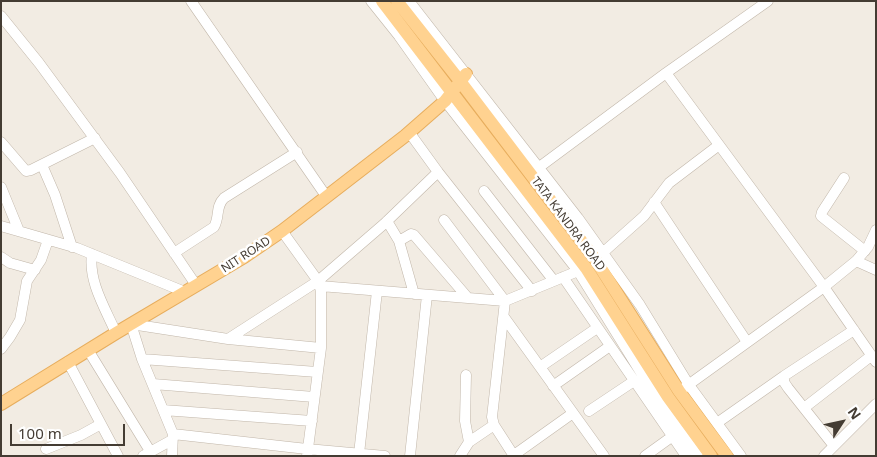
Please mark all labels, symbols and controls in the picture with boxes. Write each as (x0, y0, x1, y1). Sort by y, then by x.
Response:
street label: TATA KANDRA ROAD (528, 174, 608, 274)
street label: NIT ROAD (219, 234, 273, 276)
north arrow (817, 397, 867, 447)
text: N (844, 403, 866, 423)
scale bar (12, 414, 128, 446)
text: 100 m (18, 423, 62, 443)

